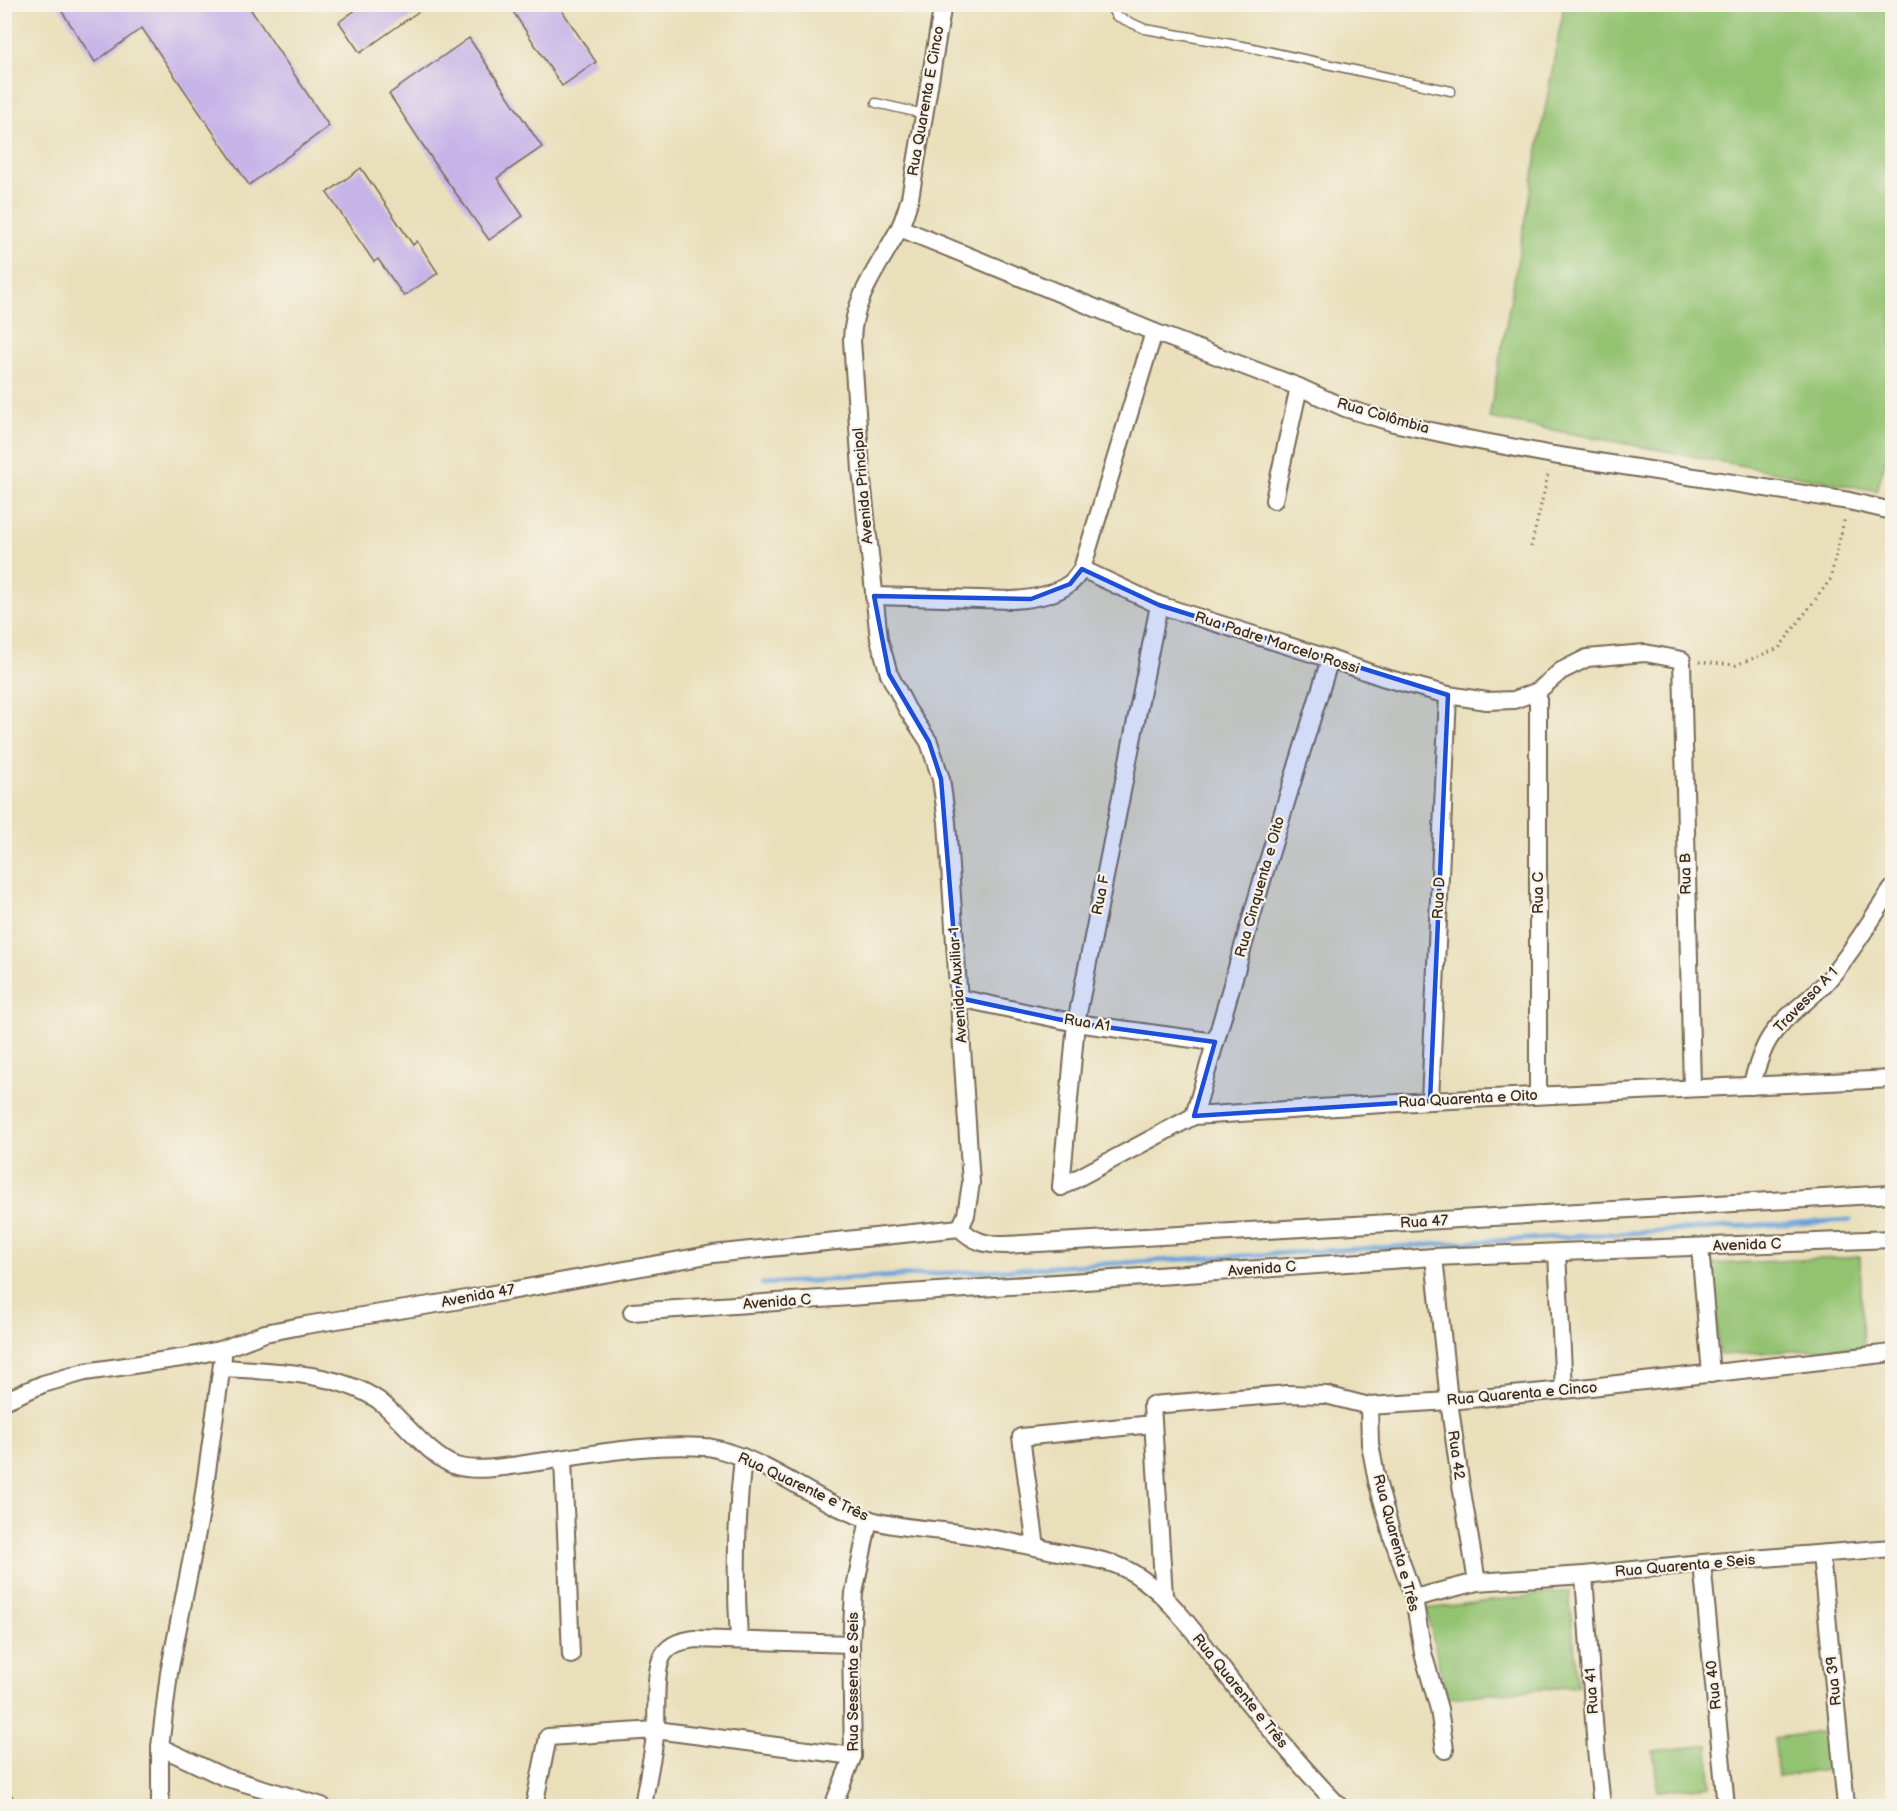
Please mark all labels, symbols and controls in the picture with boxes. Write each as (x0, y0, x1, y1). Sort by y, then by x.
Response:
street label: Rua Quarenta E Cinco (903, 24, 949, 178)
street label: Rua Colômbia (1335, 394, 1431, 438)
street label: Avenida Principal (848, 427, 878, 545)
street label: Rua Padre Marcelo Rossi (1192, 607, 1362, 679)
street label: Rua Cinquenta e Oito (1231, 814, 1289, 960)
street label: Rua B (1676, 853, 1696, 895)
street label: Rua C (1529, 872, 1548, 914)
street label: Rua F (1088, 873, 1114, 917)
street label: Rua D (1428, 876, 1450, 920)
street label: Avenida Auxiliar 1 (944, 926, 972, 1044)
street label: Travessa A 1 (1770, 963, 1842, 1037)
street label: Rua A1 (1063, 1010, 1111, 1036)
street label: Rua Quarenta e Oito (1398, 1086, 1538, 1112)
street label: Rua 47 (1399, 1211, 1449, 1233)
street label: Avenida C (1712, 1234, 1782, 1256)
street label: Avenida C (1227, 1257, 1297, 1281)
street label: Avenida 47 (440, 1280, 517, 1312)
street label: Avenida C (742, 1290, 812, 1314)
street label: Rua Quarenta e Cinco (1446, 1378, 1598, 1410)
street label: Rua 42 (1443, 1429, 1469, 1481)
street label: Rua Quarente e Três (735, 1448, 872, 1526)
street label: Rua Quarenta e Três (1369, 1472, 1424, 1614)
street label: Rua Quarenta e Seis (1614, 1550, 1757, 1582)
street label: Rua Sessenta e Seis (844, 1612, 863, 1752)
street label: Rua Quarente e Três (1188, 1630, 1292, 1753)
street label: Rua 39 (1822, 1655, 1846, 1707)
street label: Rua 40 (1702, 1659, 1726, 1711)
street label: Rua 41 (1581, 1667, 1603, 1715)

